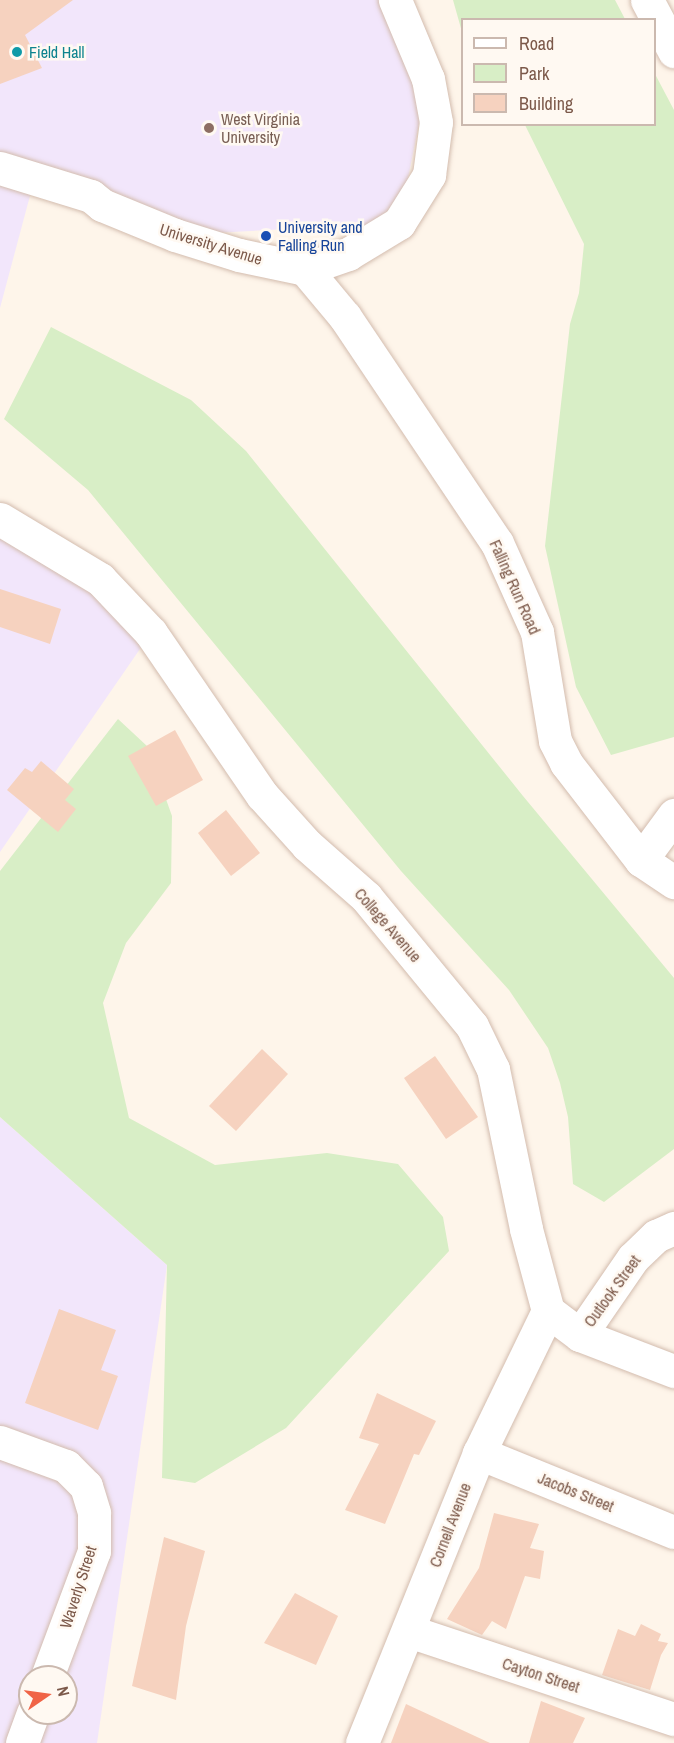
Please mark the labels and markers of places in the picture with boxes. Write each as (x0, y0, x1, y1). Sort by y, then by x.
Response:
place label: Field Hall (29, 42, 84, 62)
marker: Field Hall (10, 45, 24, 59)
place label: West Virginia University (221, 109, 300, 147)
marker: West Virginia University (202, 121, 216, 135)
place label: University and Falling Run (278, 217, 363, 255)
marker: University and Falling Run (259, 229, 273, 243)

